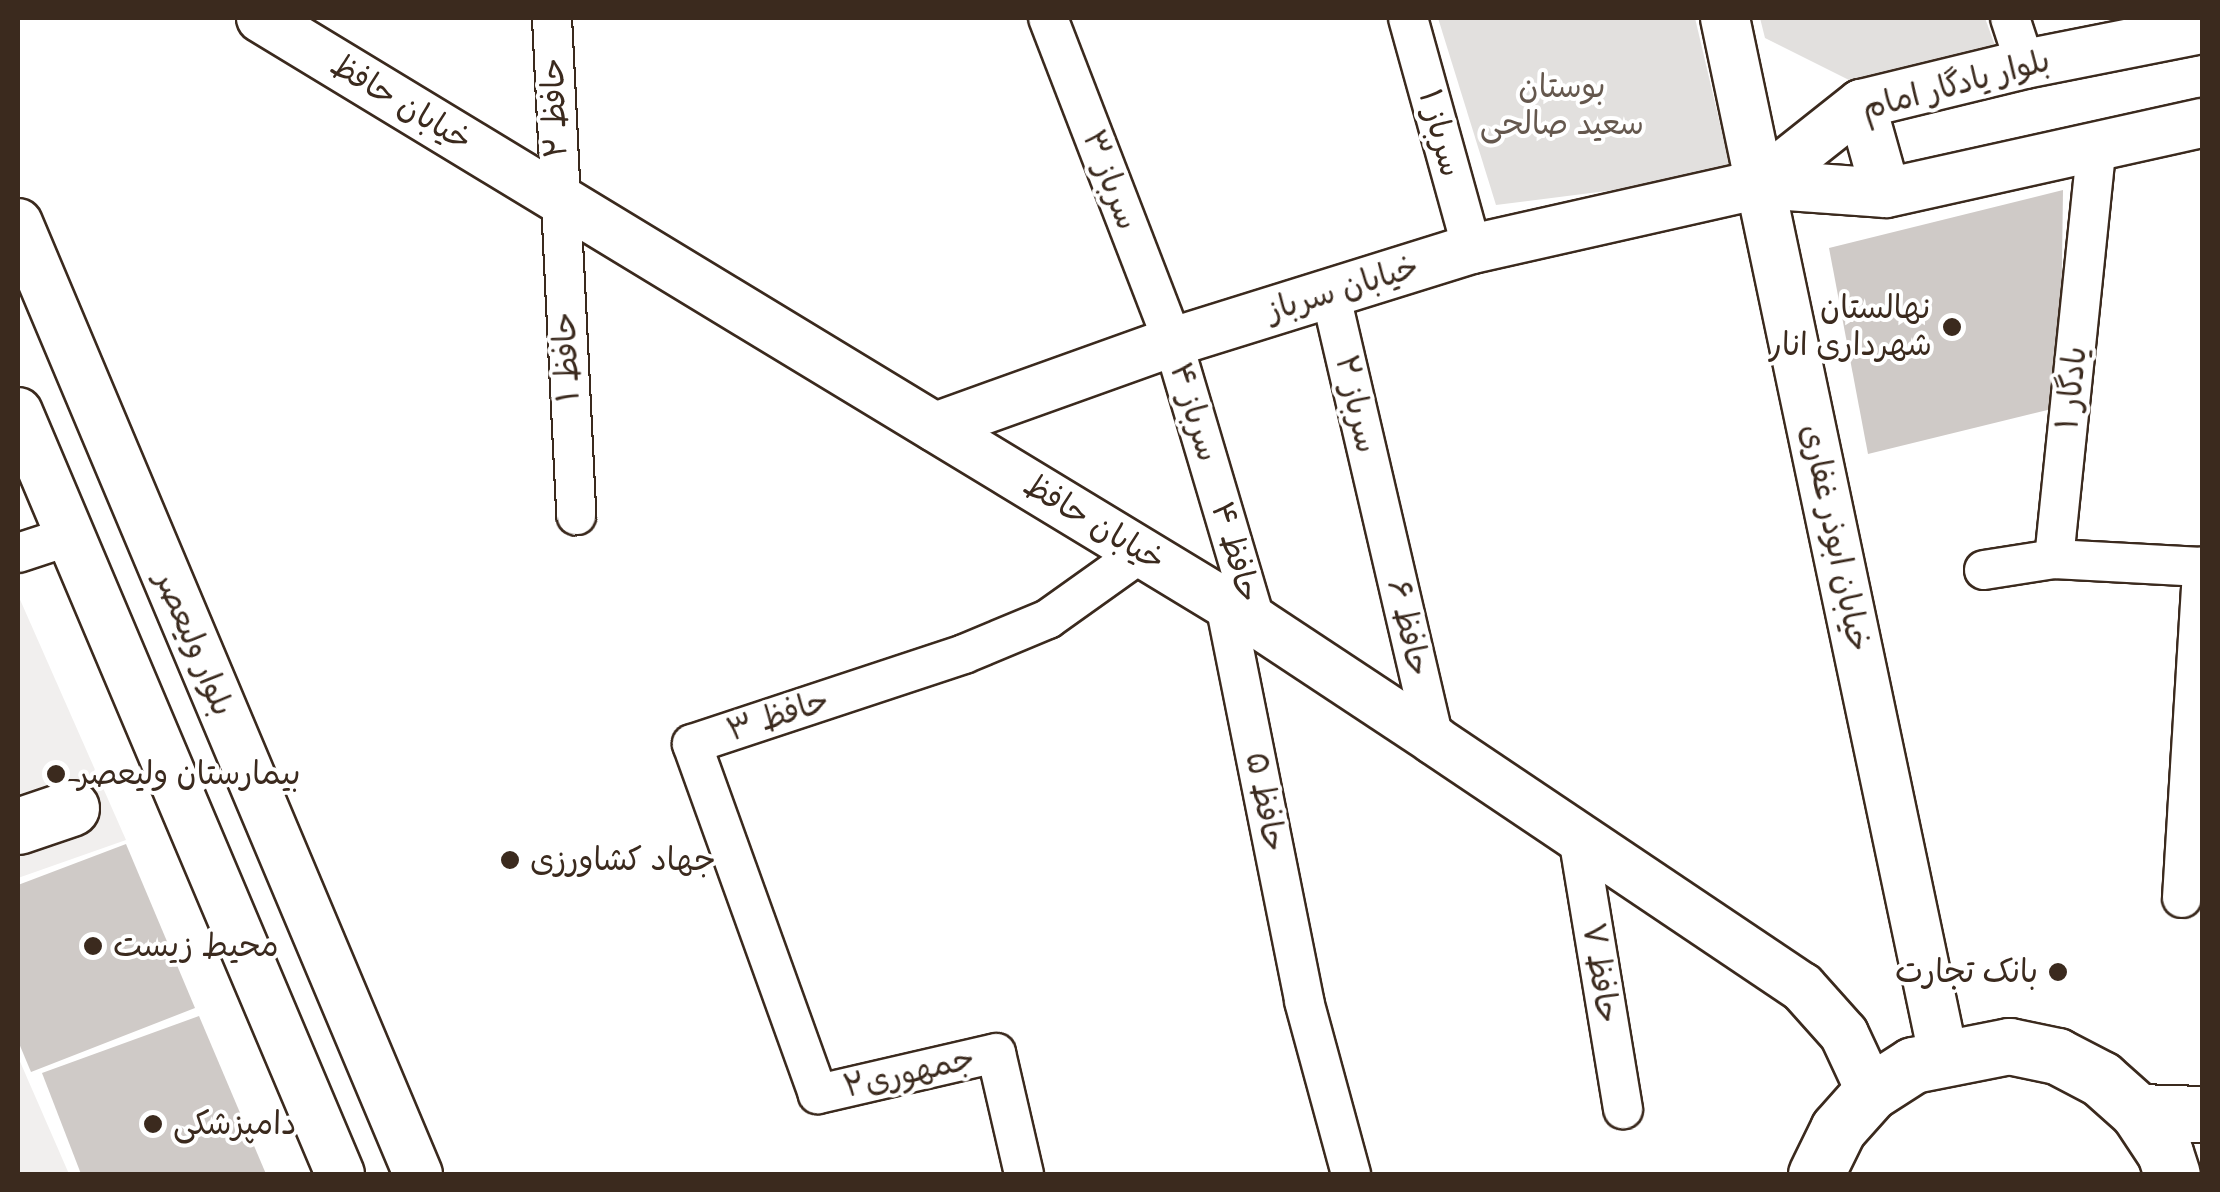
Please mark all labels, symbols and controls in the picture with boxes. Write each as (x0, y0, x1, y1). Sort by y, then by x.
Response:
street label: بلوار یادگار امام (1858, 41, 2054, 129)
street label: خیابان حافظ (323, 46, 479, 160)
street label: حافظ ۲ (534, 57, 576, 159)
park label: بوستان سعید صالحی (1480, 69, 1644, 144)
street label: سرباز ۱ (1410, 85, 1470, 181)
street label: سرباز ۳ (1074, 125, 1146, 235)
street label: خیابان سرباز (1263, 248, 1423, 330)
place label: نهالستان شهرداری انار (1769, 290, 1932, 365)
street label: حافظ ۱ (545, 311, 589, 403)
marker: نهالستان شهرداری انار (1941, 316, 1963, 338)
street label: یادگار ۱ (2049, 344, 2095, 432)
street label: سرباز ۲ (1326, 351, 1386, 457)
street label: سرباز ۴ (1161, 358, 1227, 466)
street label: خیابان ابوذر غفاری (1792, 421, 1878, 655)
street label: خیابان حافظ (1016, 466, 1172, 580)
street label: حافظ ۴ (1202, 497, 1268, 607)
street label: بلوار ولیعصر (147, 566, 241, 722)
street label: حافظ ۶ (1378, 576, 1438, 680)
street label: حافظ ۳ (722, 682, 834, 750)
street label: حافظ ۵ (1237, 749, 1293, 855)
place label: بیمارستان ولیعصر (78, 755, 300, 793)
marker: بیمارستان ولیعصر (43, 761, 69, 787)
place label: جهاد کشاورزی (530, 841, 716, 879)
marker: جهاد کشاورزی (499, 849, 521, 871)
street label: حافظ ۷ (1573, 920, 1627, 1026)
place label: محیط زیست (113, 927, 279, 965)
marker: محیط زیست (82, 935, 104, 957)
place label: بانک تجارت (1895, 953, 2038, 991)
marker: بانک تجارت (2047, 961, 2069, 983)
street label: جمهوری۲ (840, 1039, 978, 1107)
place label: دامپزشکی (173, 1105, 296, 1143)
marker: دامپزشکی (142, 1113, 164, 1135)

